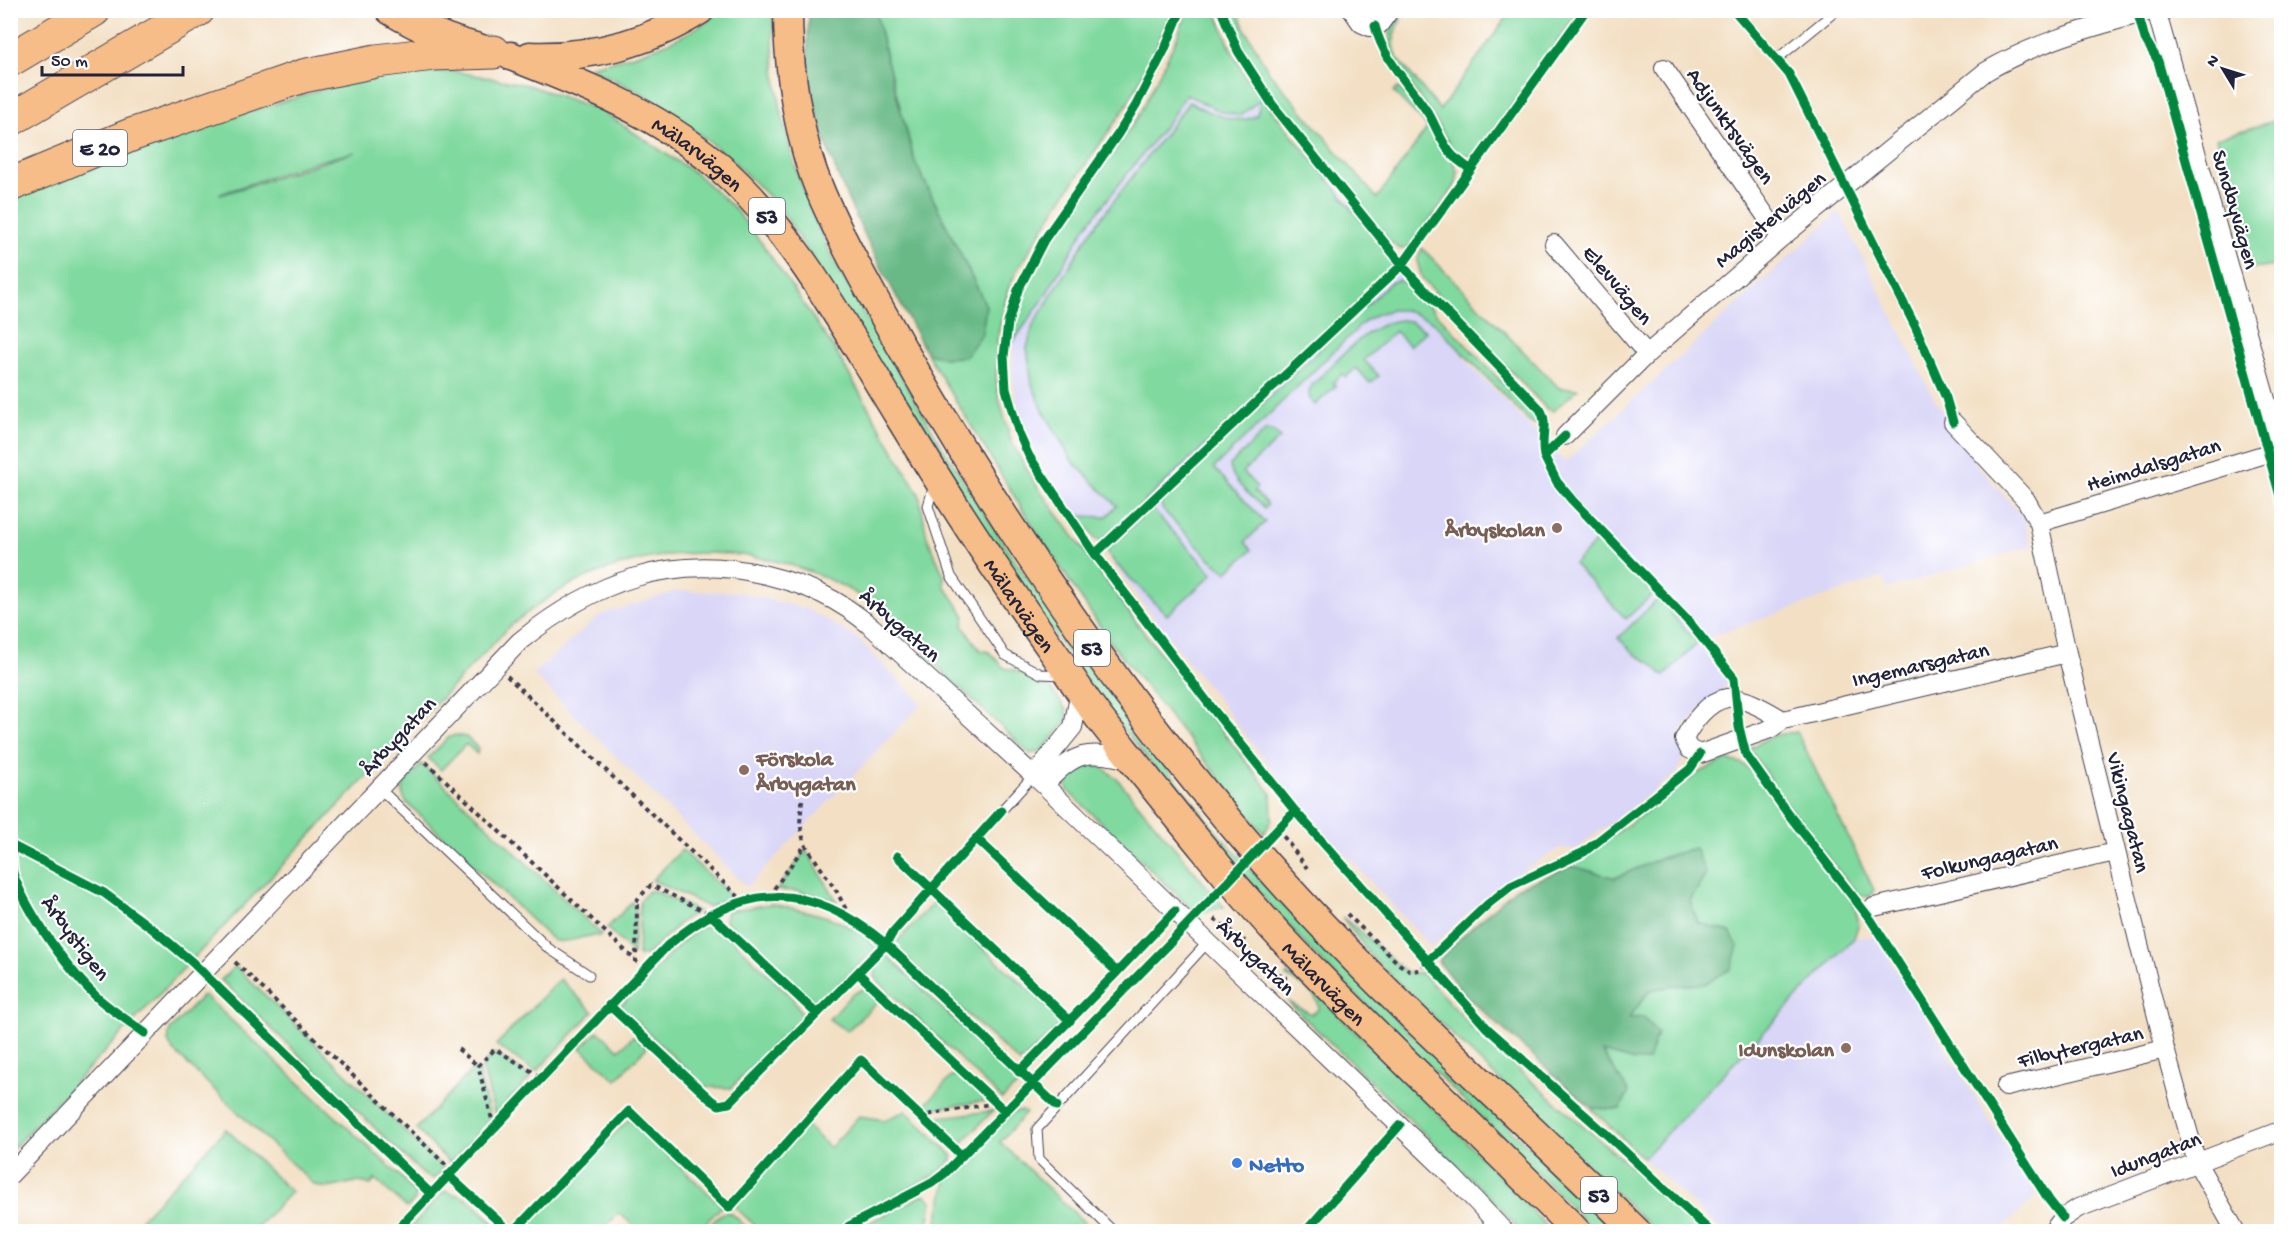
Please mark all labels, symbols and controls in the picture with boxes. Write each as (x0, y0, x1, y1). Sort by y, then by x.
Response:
scale bar (42, 39, 183, 77)
north arrow (2193, 39, 2253, 99)
text: 50 m (51, 52, 88, 73)
text: N (2203, 52, 2225, 72)
street label: Adjunktsvägen (1679, 64, 1779, 191)
street label: Mälarvägen (646, 113, 747, 199)
road number: E 20 (73, 130, 127, 166)
street label: Sundbyvägen (2204, 148, 2263, 273)
street label: Magistervägen (1711, 167, 1833, 275)
road number: 53 (749, 198, 785, 234)
street label: Elevvägen (1575, 242, 1657, 332)
street label: Heimdalsgatan (2084, 434, 2225, 500)
place label: Årbyskolan (1444, 518, 1546, 545)
marker: Årbyskolan (1550, 521, 1564, 535)
street label: Mälarvägen (976, 555, 1059, 659)
street label: Årbygatan (852, 584, 946, 670)
road number: 53 (1074, 630, 1110, 666)
street label: Ingemarsgatan (1850, 638, 1992, 695)
street label: Årbygatan (356, 691, 444, 783)
place label: Förskola Årbygatan (755, 748, 856, 799)
street label: Vikingagatan (2098, 749, 2154, 876)
marker: Förskola Årbygatan (737, 763, 751, 777)
street label: Folkungagatan (1918, 831, 2061, 888)
street label: Årbystigen (34, 891, 115, 987)
street label: Årbygatan (1209, 914, 1300, 1003)
street label: Mälarvägen (1275, 937, 1370, 1033)
street label: Filbytergatan (2015, 1022, 2147, 1076)
place label: Idunskolan (1738, 1039, 1835, 1065)
marker: Idunskolan (1839, 1041, 1853, 1055)
street label: Idungatan (2107, 1127, 2206, 1186)
place label: Netto (1249, 1154, 1305, 1180)
marker: Netto (1230, 1156, 1244, 1170)
road number: 53 (1581, 1177, 1617, 1213)

